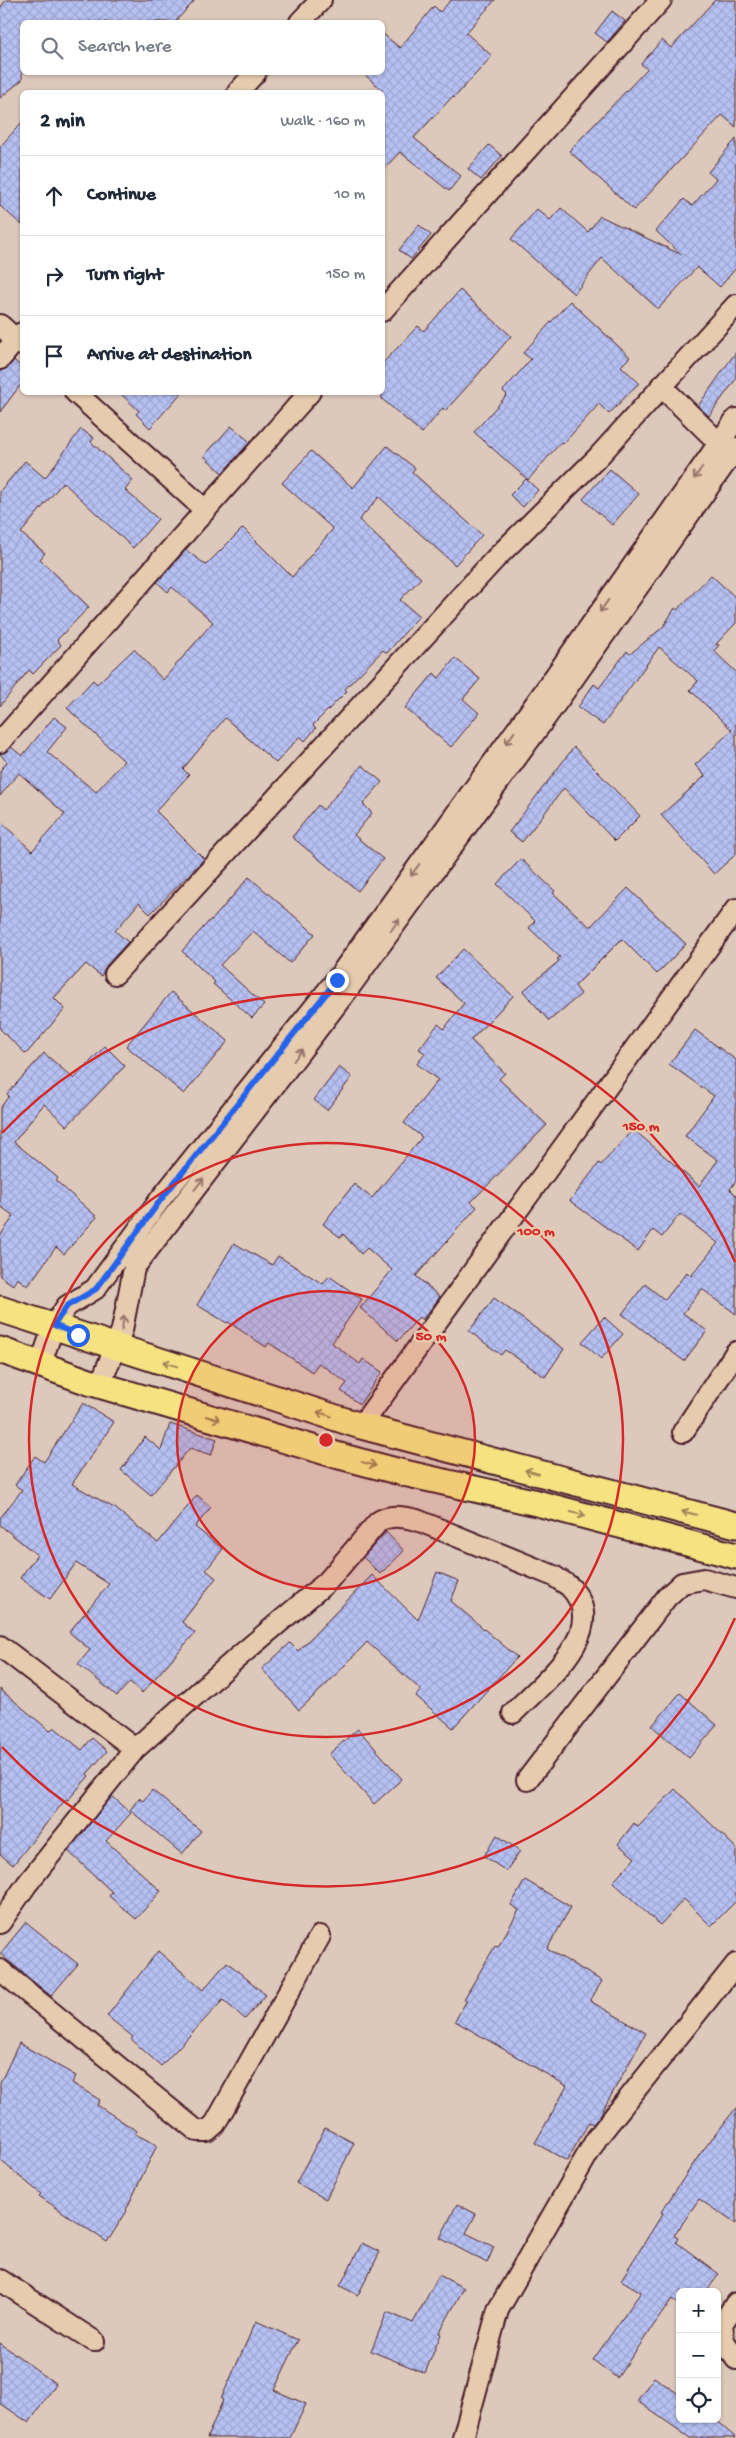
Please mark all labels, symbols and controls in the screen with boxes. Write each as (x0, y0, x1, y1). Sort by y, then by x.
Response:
search box (20, 20, 385, 75)
icon: search (38, 34, 66, 62)
text: Search here (78, 36, 172, 59)
text: 2 min (40, 110, 85, 135)
text: Walk · 160 m (280, 113, 365, 132)
icon: ahead (40, 182, 68, 210)
text: Continue (87, 184, 156, 207)
text: 10 m (334, 186, 365, 205)
icon: right (40, 262, 68, 290)
text: Turn right (87, 264, 163, 287)
text: 150 m (326, 266, 365, 285)
icon: arrive (40, 342, 68, 370)
text: Arrive at destination (87, 344, 251, 367)
one-way arrow (693, 466, 703, 480)
one-way arrow (599, 599, 609, 613)
one-way arrow (505, 731, 516, 745)
one-way arrow (410, 863, 420, 877)
one-way arrow (390, 918, 400, 932)
route end (326, 969, 349, 992)
one-way arrow (293, 1048, 303, 1062)
text: 150 m (622, 1118, 660, 1136)
one-way arrow (194, 1177, 204, 1191)
text: 100 m (516, 1223, 555, 1241)
one-way arrow (119, 1316, 129, 1332)
route start (67, 1324, 90, 1347)
text: 50 m (416, 1328, 447, 1346)
one-way arrow (163, 1359, 178, 1368)
one-way arrow (317, 1409, 333, 1419)
one-way arrow (205, 1414, 221, 1424)
centre of rings (317, 1431, 335, 1449)
one-way arrow (361, 1460, 377, 1469)
one-way arrow (524, 1466, 540, 1476)
one-way arrow (681, 1508, 697, 1517)
one-way arrow (570, 1510, 586, 1519)
map controls (676, 2288, 721, 2423)
button: + (676, 2288, 721, 2333)
button: − (676, 2333, 721, 2378)
button: locate (676, 2378, 721, 2423)

